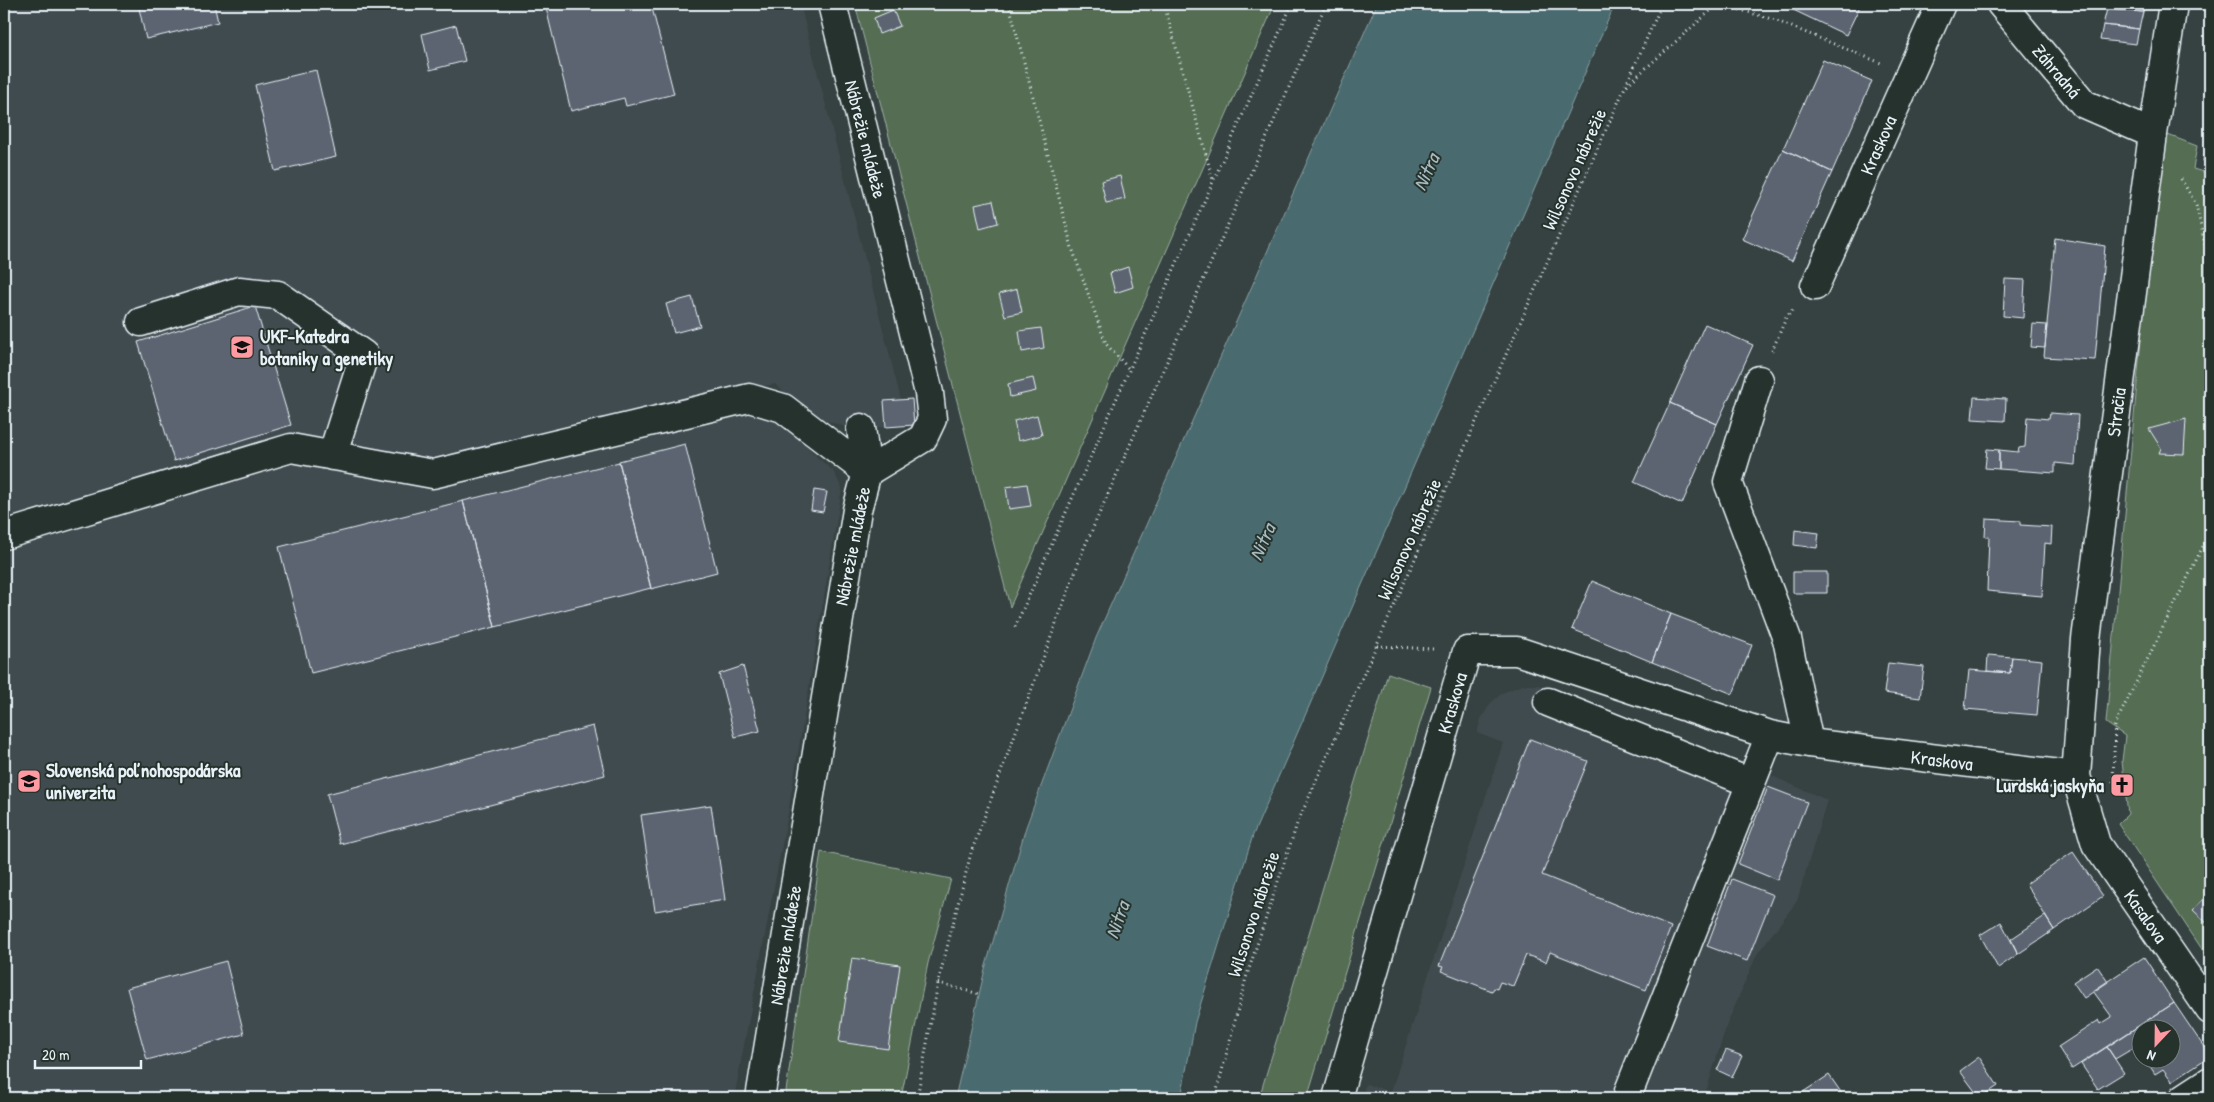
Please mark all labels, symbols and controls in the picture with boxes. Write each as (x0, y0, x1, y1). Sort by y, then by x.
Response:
street label: Záhradná (2027, 38, 2088, 104)
street label: Nábrežie mládeže (839, 77, 893, 201)
street label: Wilsonovo nábrežie (1536, 104, 1613, 234)
street label: Kraskova (1853, 111, 1903, 179)
water label: Nitra (1406, 147, 1446, 194)
place label: UKF-Katedra botaniky a genetiky (260, 323, 393, 372)
school or university icon: UKF-Katedra botaniky a genetiky (229, 334, 255, 360)
street label: Stračia (2100, 386, 2132, 438)
street label: Wilsonovo nábrežie (1371, 474, 1448, 604)
street label: Nábrežie mládeže (828, 484, 876, 608)
water label: Nitra (1242, 517, 1282, 564)
street label: Kraskova (1431, 669, 1473, 737)
street label: Kraskova (1909, 743, 1975, 777)
place label: Slovenská poľnohospodárska univerzita (46, 757, 241, 805)
school or university icon: Slovenská poľnohospodárska univerzita (16, 768, 42, 794)
place label: Lurdská jaskyňa (1996, 772, 2105, 799)
church icon: Lurdská jaskyňa (2109, 772, 2135, 798)
street label: Wilsonovo nábrežie (1220, 847, 1286, 980)
street label: Nábrežie mládeže (763, 883, 807, 1007)
street label: Kasalova (2118, 884, 2174, 948)
water label: Nitra (1098, 896, 1136, 942)
north arrow (2132, 1020, 2182, 1070)
scale bar (35, 1037, 141, 1069)
text: 20 m (42, 1044, 69, 1065)
text: N (2143, 1046, 2158, 1067)

